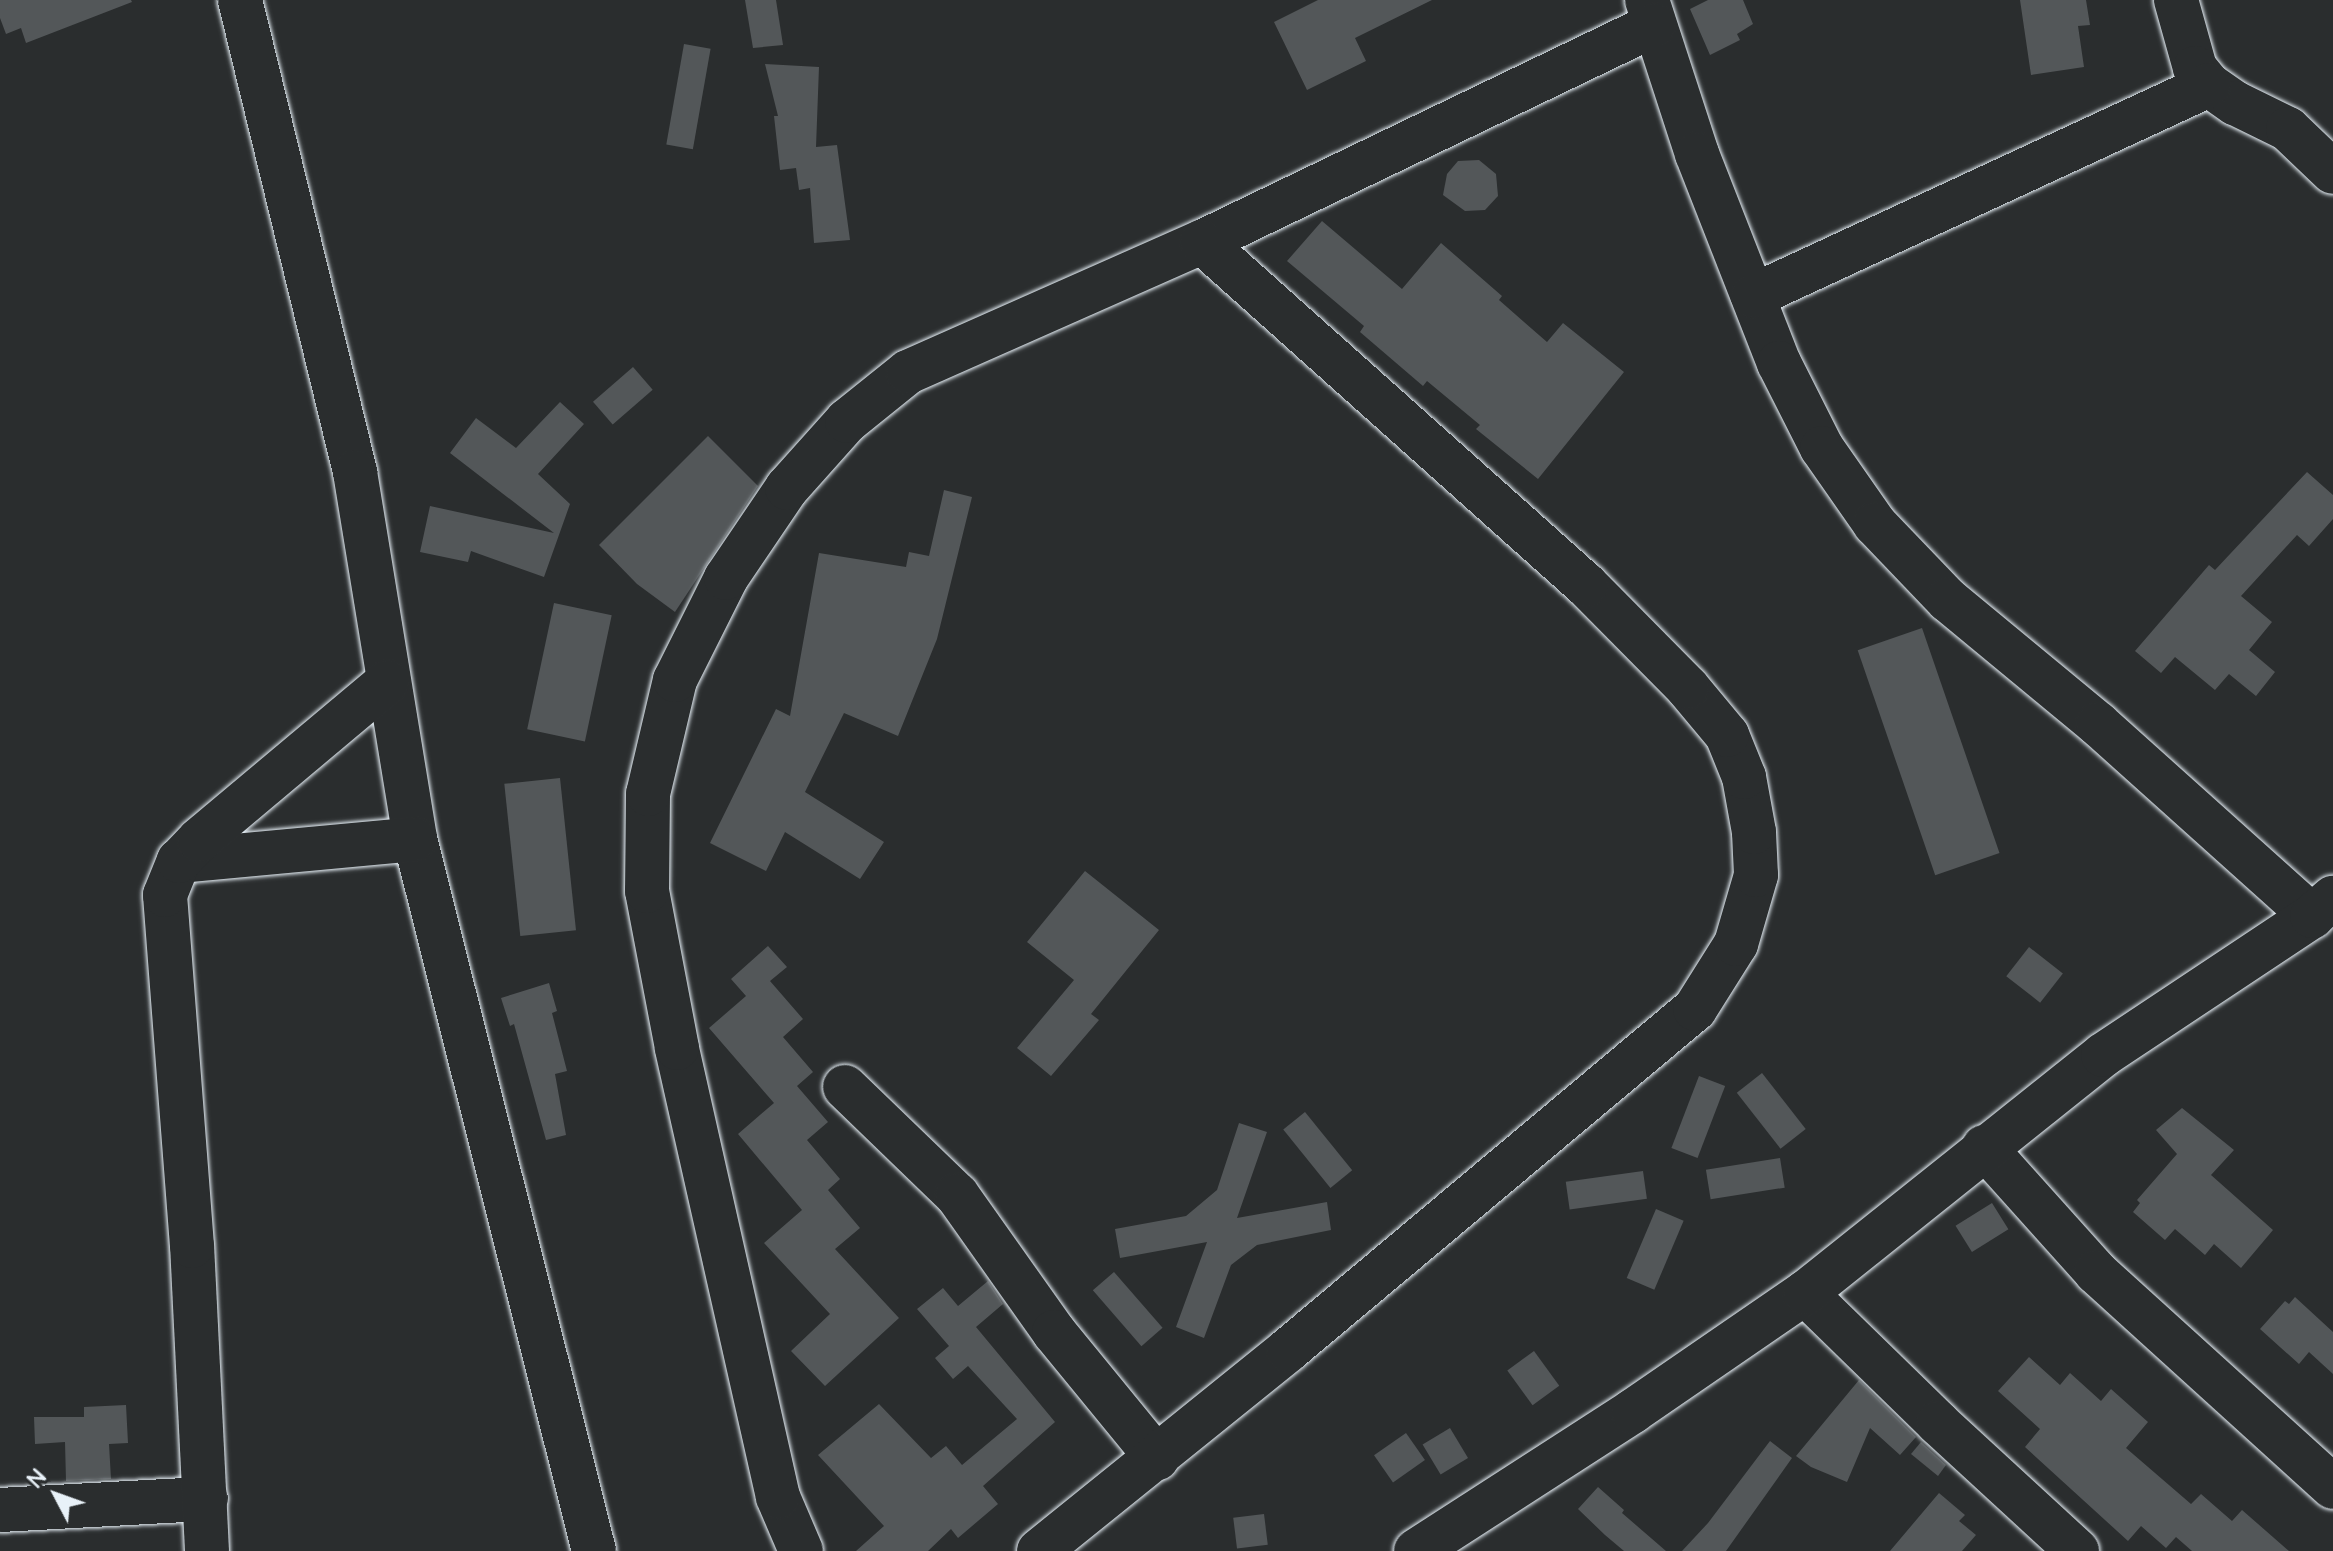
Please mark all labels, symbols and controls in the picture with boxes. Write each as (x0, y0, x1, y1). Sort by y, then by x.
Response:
north arrow (16, 1455, 96, 1535)
text: N (21, 1464, 54, 1494)

